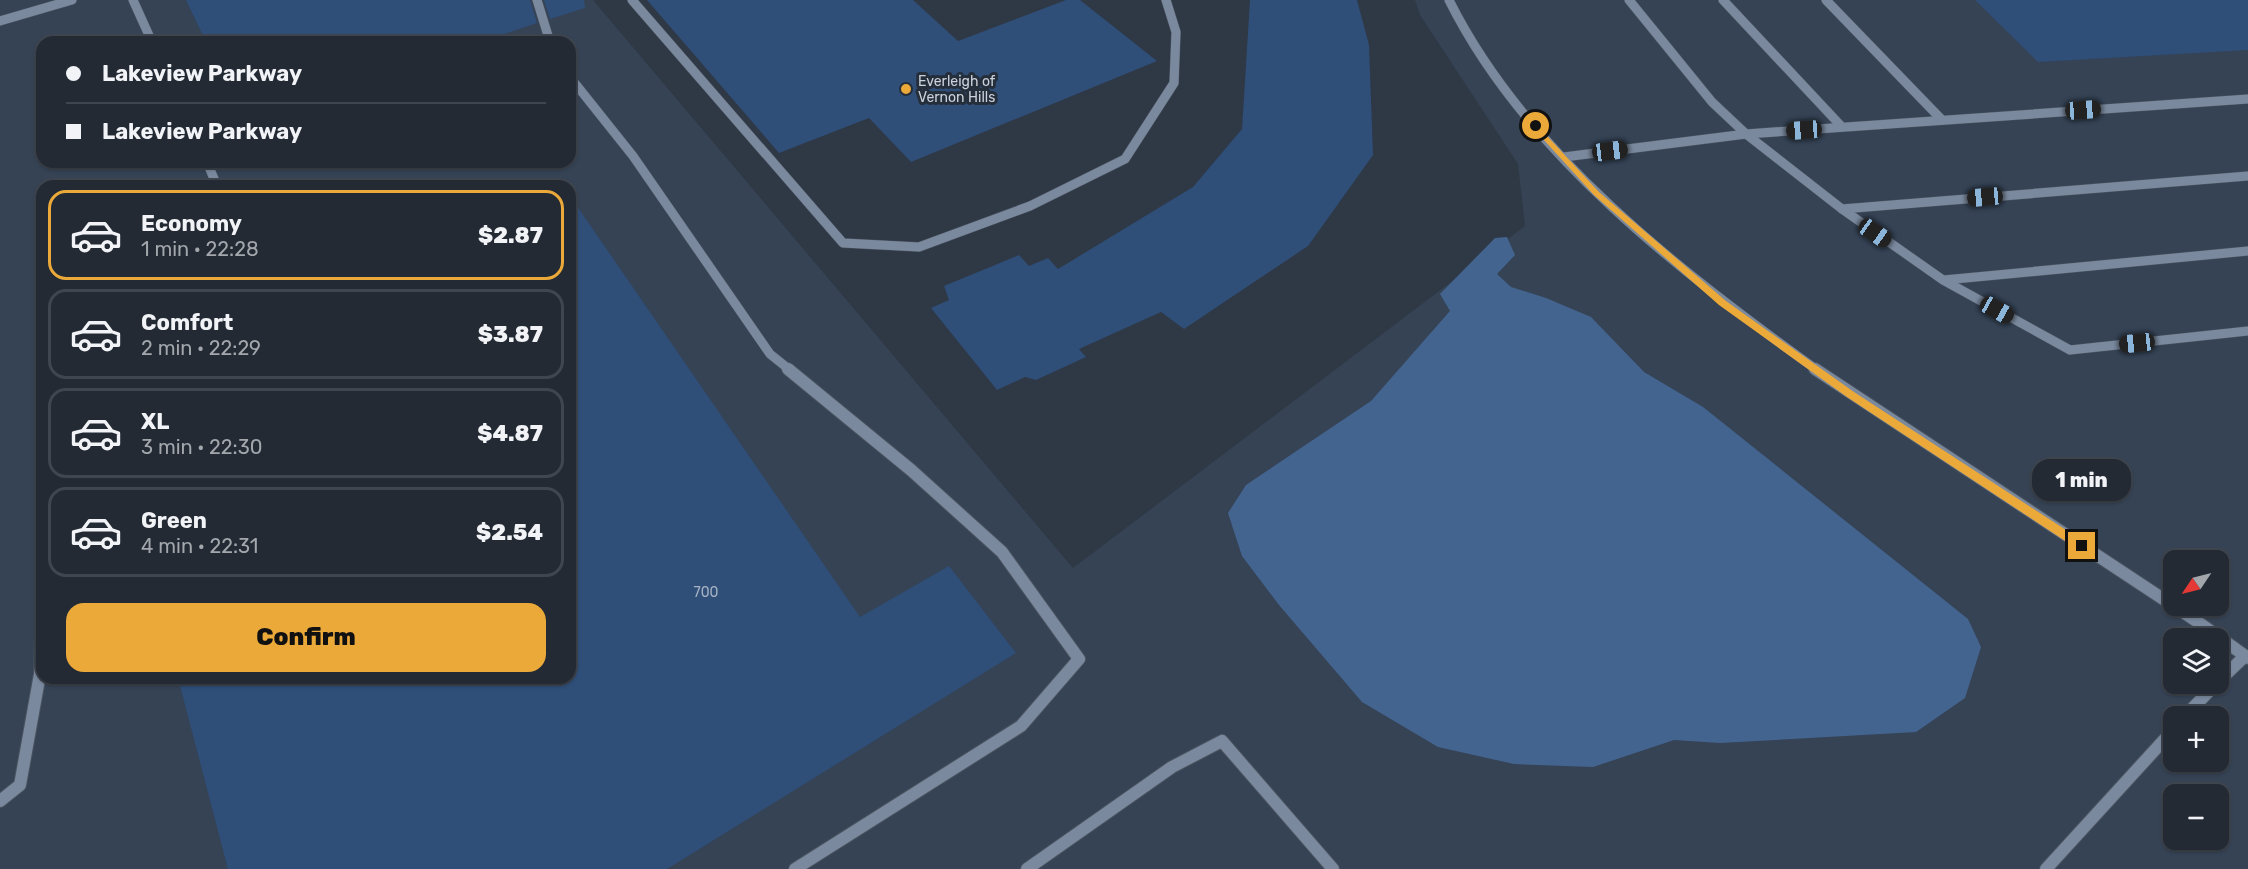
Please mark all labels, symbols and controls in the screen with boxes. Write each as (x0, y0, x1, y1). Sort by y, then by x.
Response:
text: Lakeview Parkway (102, 60, 302, 87)
place label: Everleigh of Vernon Hills (918, 73, 996, 106)
marker: Everleigh of Vernon Hills (899, 82, 913, 96)
car (2064, 100, 2102, 120)
route start (1522, 112, 1549, 139)
text: Lakeview Parkway (102, 118, 302, 145)
car (1785, 120, 1823, 140)
car (1591, 140, 1629, 162)
car (1966, 186, 2004, 208)
icon: car (69, 208, 123, 262)
text: Economy (141, 210, 242, 237)
car (1855, 215, 1895, 251)
text: $2.87 (478, 222, 543, 249)
text: 1 min · 22:28 (141, 237, 259, 261)
car (1977, 293, 2017, 327)
icon: car (69, 307, 123, 361)
text: Comfort (141, 309, 233, 336)
text: $3.87 (478, 321, 543, 348)
car (2118, 332, 2156, 354)
text: 2 min · 22:29 (141, 336, 261, 360)
icon: car (69, 406, 123, 460)
text: XL (141, 408, 169, 435)
text: $4.87 (477, 420, 543, 447)
text: 3 min · 22:30 (141, 435, 262, 459)
callout: 1 min (2032, 459, 2132, 501)
text: 1 min (2055, 468, 2108, 492)
icon: car (69, 505, 123, 559)
text: Green (141, 507, 207, 534)
text: $2.54 (476, 519, 543, 546)
route end (2068, 532, 2095, 559)
text: 4 min · 22:31 (141, 534, 258, 558)
north arrow (2163, 550, 2229, 616)
map controls (2163, 550, 2229, 850)
house number: 700 (694, 584, 719, 601)
button: Confirm (66, 603, 546, 672)
button: layers (2163, 628, 2229, 694)
button: + (2163, 706, 2229, 772)
button: − (2163, 784, 2229, 850)

